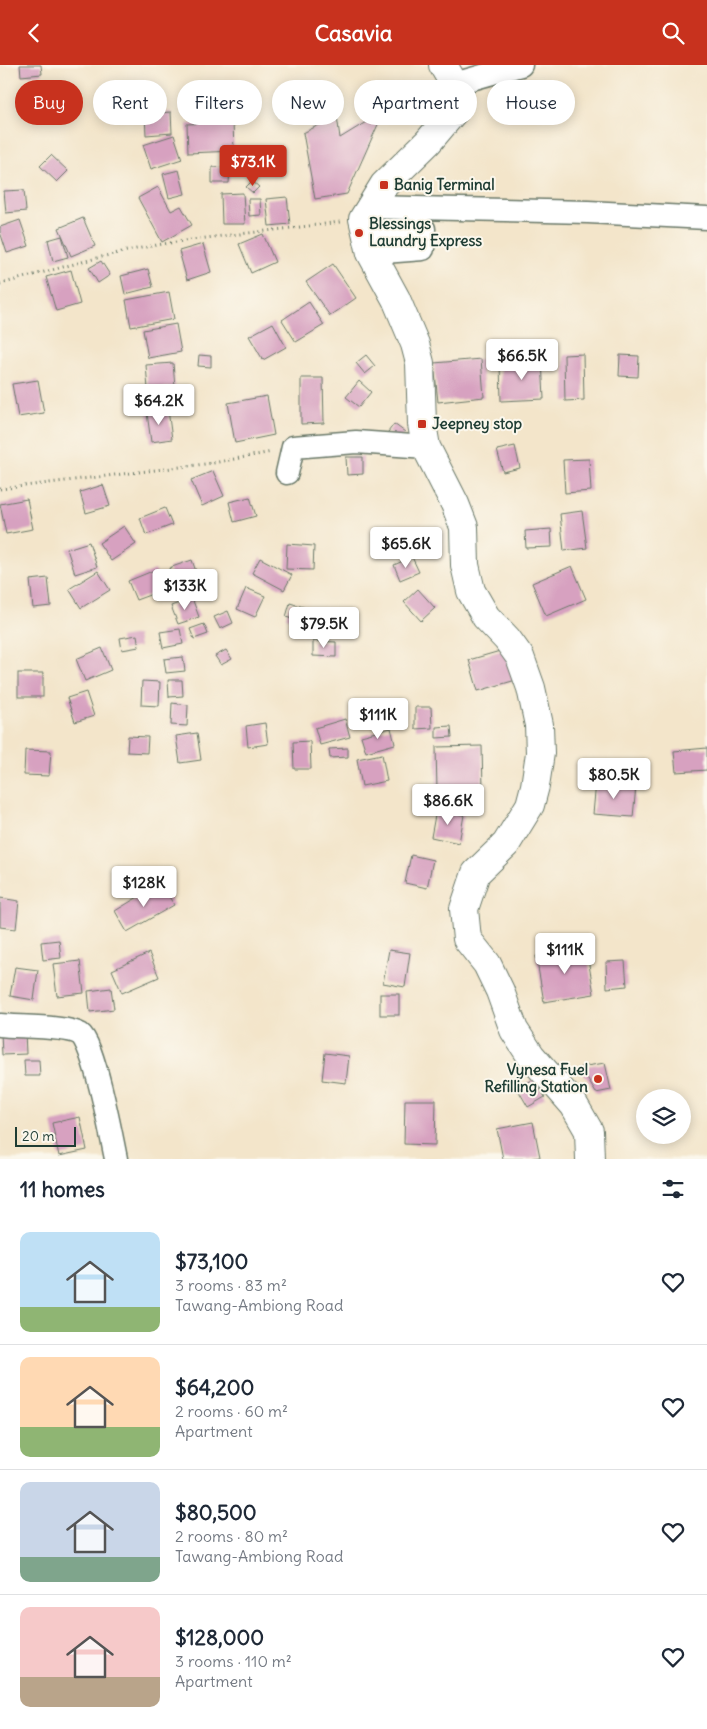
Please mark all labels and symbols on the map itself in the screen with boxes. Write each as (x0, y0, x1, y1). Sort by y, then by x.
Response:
pin: $73.1K (212, 145, 294, 187)
place label: Banig Terminal (394, 175, 495, 195)
marker: Banig Terminal (378, 179, 390, 191)
place label: Blessings Laundry Express (369, 214, 482, 251)
marker: Blessings Laundry Express (353, 227, 365, 239)
pin: $66.5K (481, 339, 563, 381)
pin: $64.2K (118, 383, 200, 426)
place label: Jeepney stop (432, 414, 523, 434)
marker: Jeepney stop (416, 418, 428, 430)
pin: $65.6K (365, 527, 447, 569)
pin: $133K (150, 569, 220, 611)
pin: $79.5K (283, 607, 365, 649)
pin: $111K (343, 697, 413, 740)
pin: $80.5K (573, 757, 655, 800)
pin: $86.6K (407, 783, 489, 826)
pin: $128K (109, 865, 179, 908)
pin: $111K (530, 933, 600, 975)
place label: Vynesa Fuel Refilling Station (484, 1060, 588, 1097)
marker: Vynesa Fuel Refilling Station (592, 1073, 604, 1085)
scale bar (15, 1124, 76, 1147)

